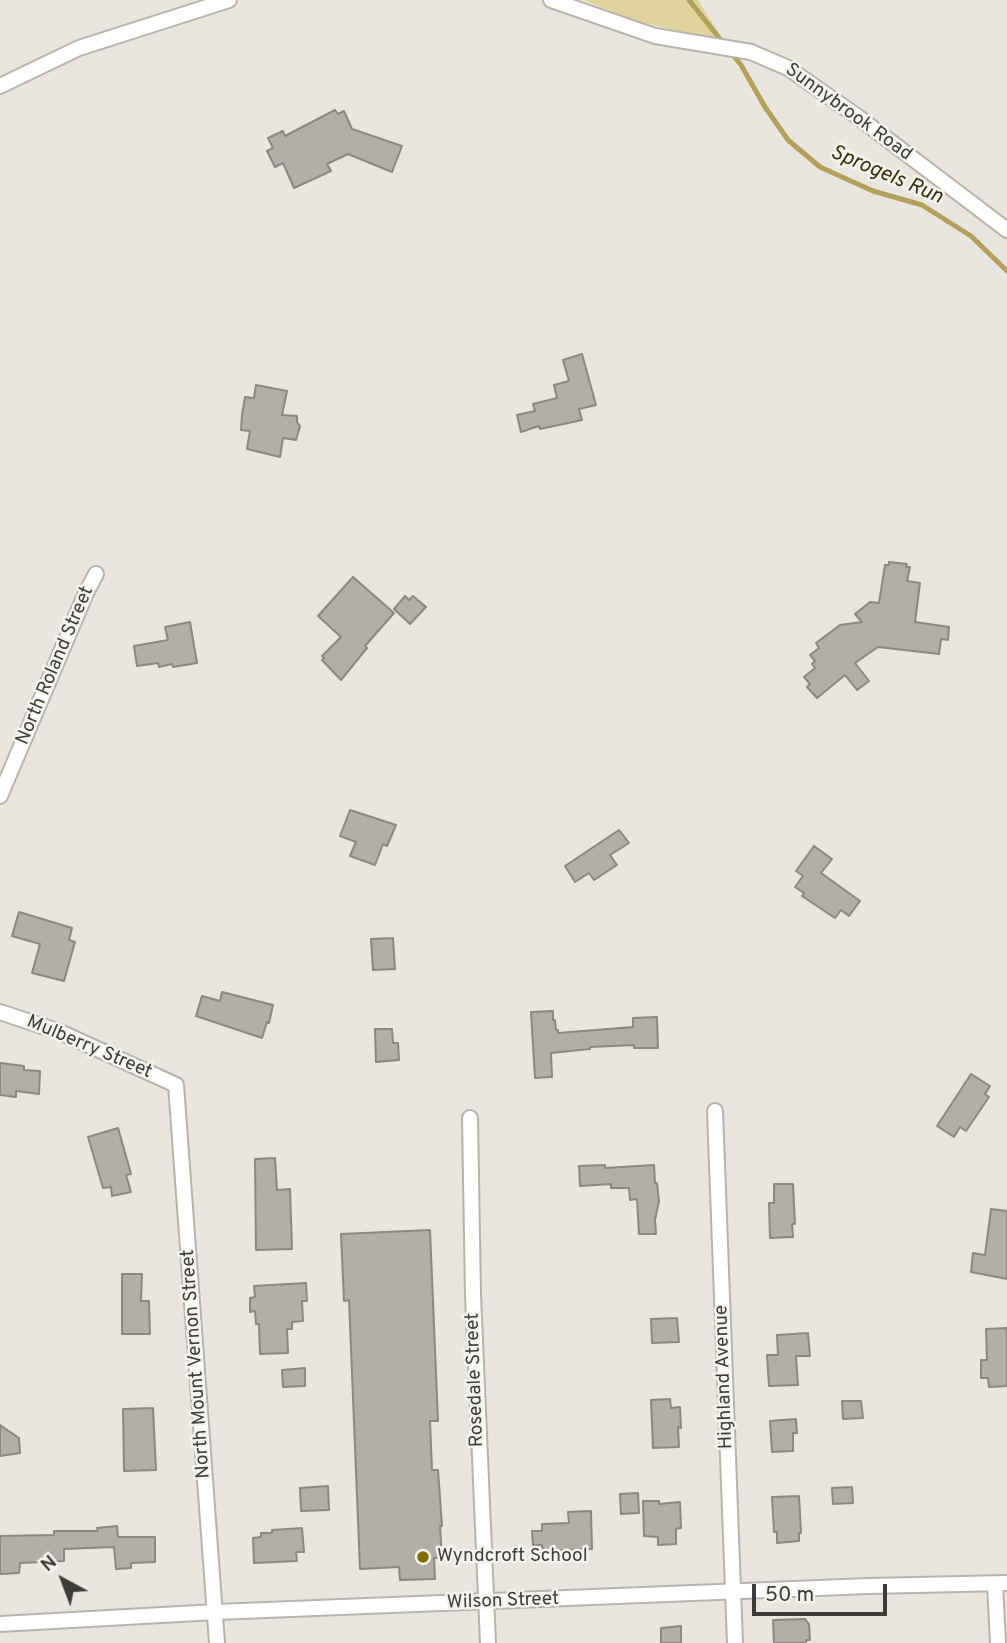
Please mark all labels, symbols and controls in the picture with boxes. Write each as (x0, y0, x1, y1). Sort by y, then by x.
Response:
street label: Sunnybrook Road (780, 59, 916, 167)
water label: Sprogels Run (826, 141, 946, 211)
street label: North Roland Street (12, 583, 100, 749)
street label: Mulberry Street (23, 1011, 155, 1085)
street label: North Mount Vernon Street (178, 1249, 216, 1479)
street label: Highland Avenue (711, 1304, 739, 1450)
street label: Rosedale Street (462, 1312, 490, 1448)
north arrow (28, 1545, 98, 1615)
place label: Wyndcroft School (437, 1546, 588, 1568)
marker: Wyndcroft School (415, 1549, 431, 1565)
text: N (36, 1551, 62, 1578)
scale bar (755, 1570, 890, 1614)
text: 50 m (765, 1582, 814, 1609)
street label: Wilson Street (446, 1589, 560, 1615)

